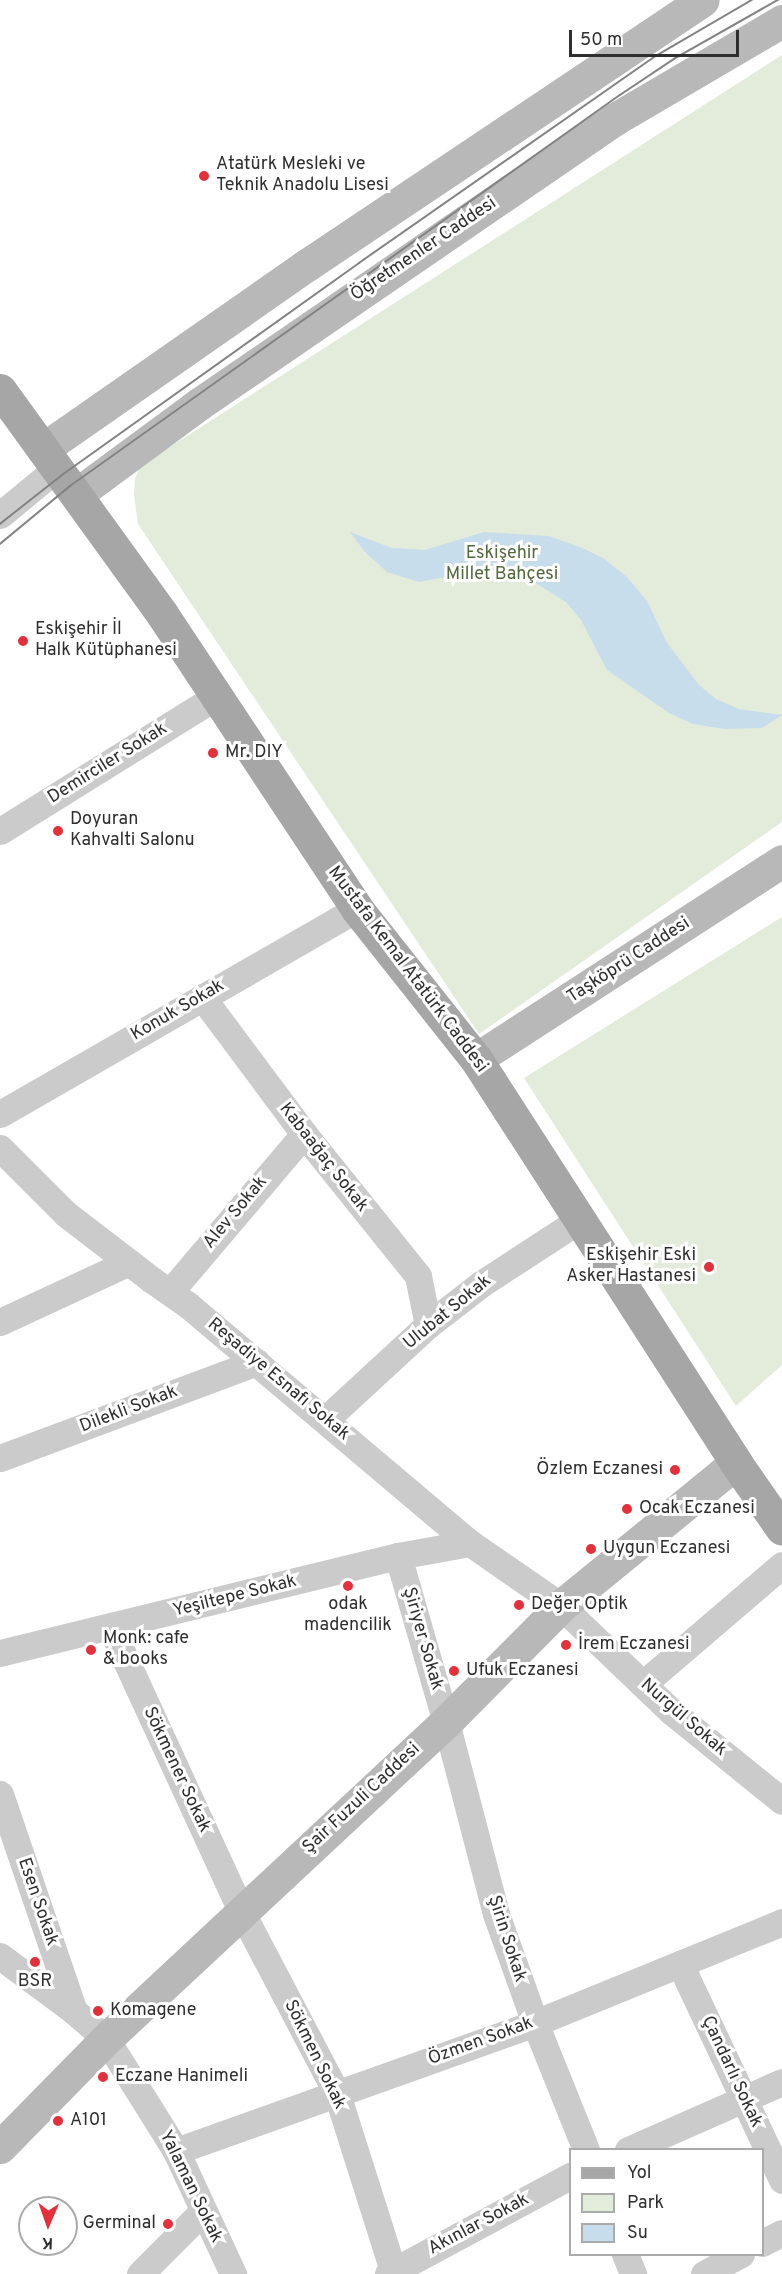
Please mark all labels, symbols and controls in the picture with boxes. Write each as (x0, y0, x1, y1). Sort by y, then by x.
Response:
scale bar (572, 18, 742, 56)
text: 50 m (580, 29, 622, 52)
place label: Atatürk Mesleki ve Teknik Anadolu Lisesi (216, 155, 390, 198)
marker: Atatürk Mesleki ve Teknik Anadolu Lisesi (197, 169, 211, 183)
street label: Öğretmenler Caddesi (347, 193, 501, 307)
park label: Eskişehir Millet Bahçesi (446, 544, 558, 586)
place label: Eskişehir İl Halk Kütüphanesi (35, 620, 177, 662)
marker: Eskişehir İl Halk Kütüphanesi (16, 634, 30, 648)
street label: Demirciler Sokak (44, 719, 172, 809)
place label: Mr. DIY (225, 742, 283, 764)
marker: Mr. DIY (206, 746, 220, 760)
place label: Doyuran Kahvalti Salonu (70, 810, 195, 852)
marker: Doyuran Kahvalti Salonu (51, 824, 65, 838)
street label: Mustafa Kemal Atatürk Caddesi (322, 862, 492, 1078)
street label: Taşköprü Caddesi (564, 913, 694, 1009)
street label: Konuk Sokak (128, 976, 228, 1046)
street label: Kabaağaç Sokak (274, 1099, 372, 1217)
street label: Alev Sokak (199, 1172, 273, 1254)
place label: Eskişehir Eski Asker Hastanesi (566, 1246, 696, 1288)
marker: Eskişehir Eski Asker Hastanesi (700, 1258, 718, 1276)
street label: Ulubat Sokak (400, 1271, 496, 1355)
street label: Reşadiye Esnafı Sokak (202, 1314, 354, 1446)
street label: Dilekli Sokak (77, 1381, 181, 1439)
place label: Özlem Eczanesi (536, 1459, 663, 1481)
marker: Özlem Eczanesi (668, 1463, 682, 1477)
place label: Ocak Eczanesi (639, 1498, 755, 1520)
marker: Ocak Eczanesi (620, 1502, 634, 1516)
place label: Uygun Eczanesi (603, 1538, 730, 1560)
marker: Uygun Eczanesi (584, 1542, 598, 1556)
street label: Yeşiltepe Sokak (171, 1571, 299, 1623)
marker: odak madencilik (341, 1579, 355, 1593)
street label: Şiriyer Sokak (397, 1585, 447, 1693)
place label: Değer Optik (531, 1594, 628, 1616)
place label: odak madencilik (304, 1595, 392, 1638)
marker: Değer Optik (512, 1598, 526, 1612)
place label: Monk: cafe & books (103, 1629, 189, 1672)
place label: İrem Eczanesi (578, 1634, 690, 1656)
marker: İrem Eczanesi (559, 1638, 573, 1652)
marker: Monk: cafe & books (84, 1643, 98, 1657)
place label: Ufuk Eczanesi (466, 1660, 579, 1682)
marker: Ufuk Eczanesi (447, 1664, 461, 1678)
street label: Nurgül Sokak (635, 1675, 731, 1761)
street label: Sökmener Sokak (137, 1704, 215, 1836)
street label: Şair Fuzuli Caddesi (299, 1739, 425, 1859)
street label: Esen Sokak (12, 1855, 62, 1949)
street label: Şirin Sokak (482, 1893, 530, 1985)
marker: BSR (28, 1955, 42, 1969)
place label: BSR (18, 1971, 52, 1993)
street label: Sökmen Sokak (278, 1997, 350, 2113)
place label: Komagene (110, 2000, 196, 2022)
marker: Komagene (91, 2004, 105, 2018)
street label: Özmen Sokak (425, 2013, 537, 2071)
street label: Çandarlı Sokak (696, 2013, 766, 2131)
place label: Eczane Hanimeli (115, 2066, 248, 2088)
marker: Eczane Hanimeli (96, 2070, 110, 2084)
place label: A101 (70, 2110, 107, 2132)
marker: A101 (51, 2114, 65, 2128)
street label: Yalaman Sokak (154, 2127, 226, 2247)
legend (569, 2148, 764, 2256)
text: Yol (627, 2162, 652, 2185)
street label: Akınlar Sokak (425, 2189, 533, 2261)
text: Park (627, 2192, 664, 2215)
north arrow (18, 2196, 78, 2256)
place label: Germinal (83, 2213, 156, 2235)
marker: Germinal (161, 2217, 175, 2231)
text: Su (627, 2222, 648, 2245)
text: K (41, 2232, 53, 2252)

